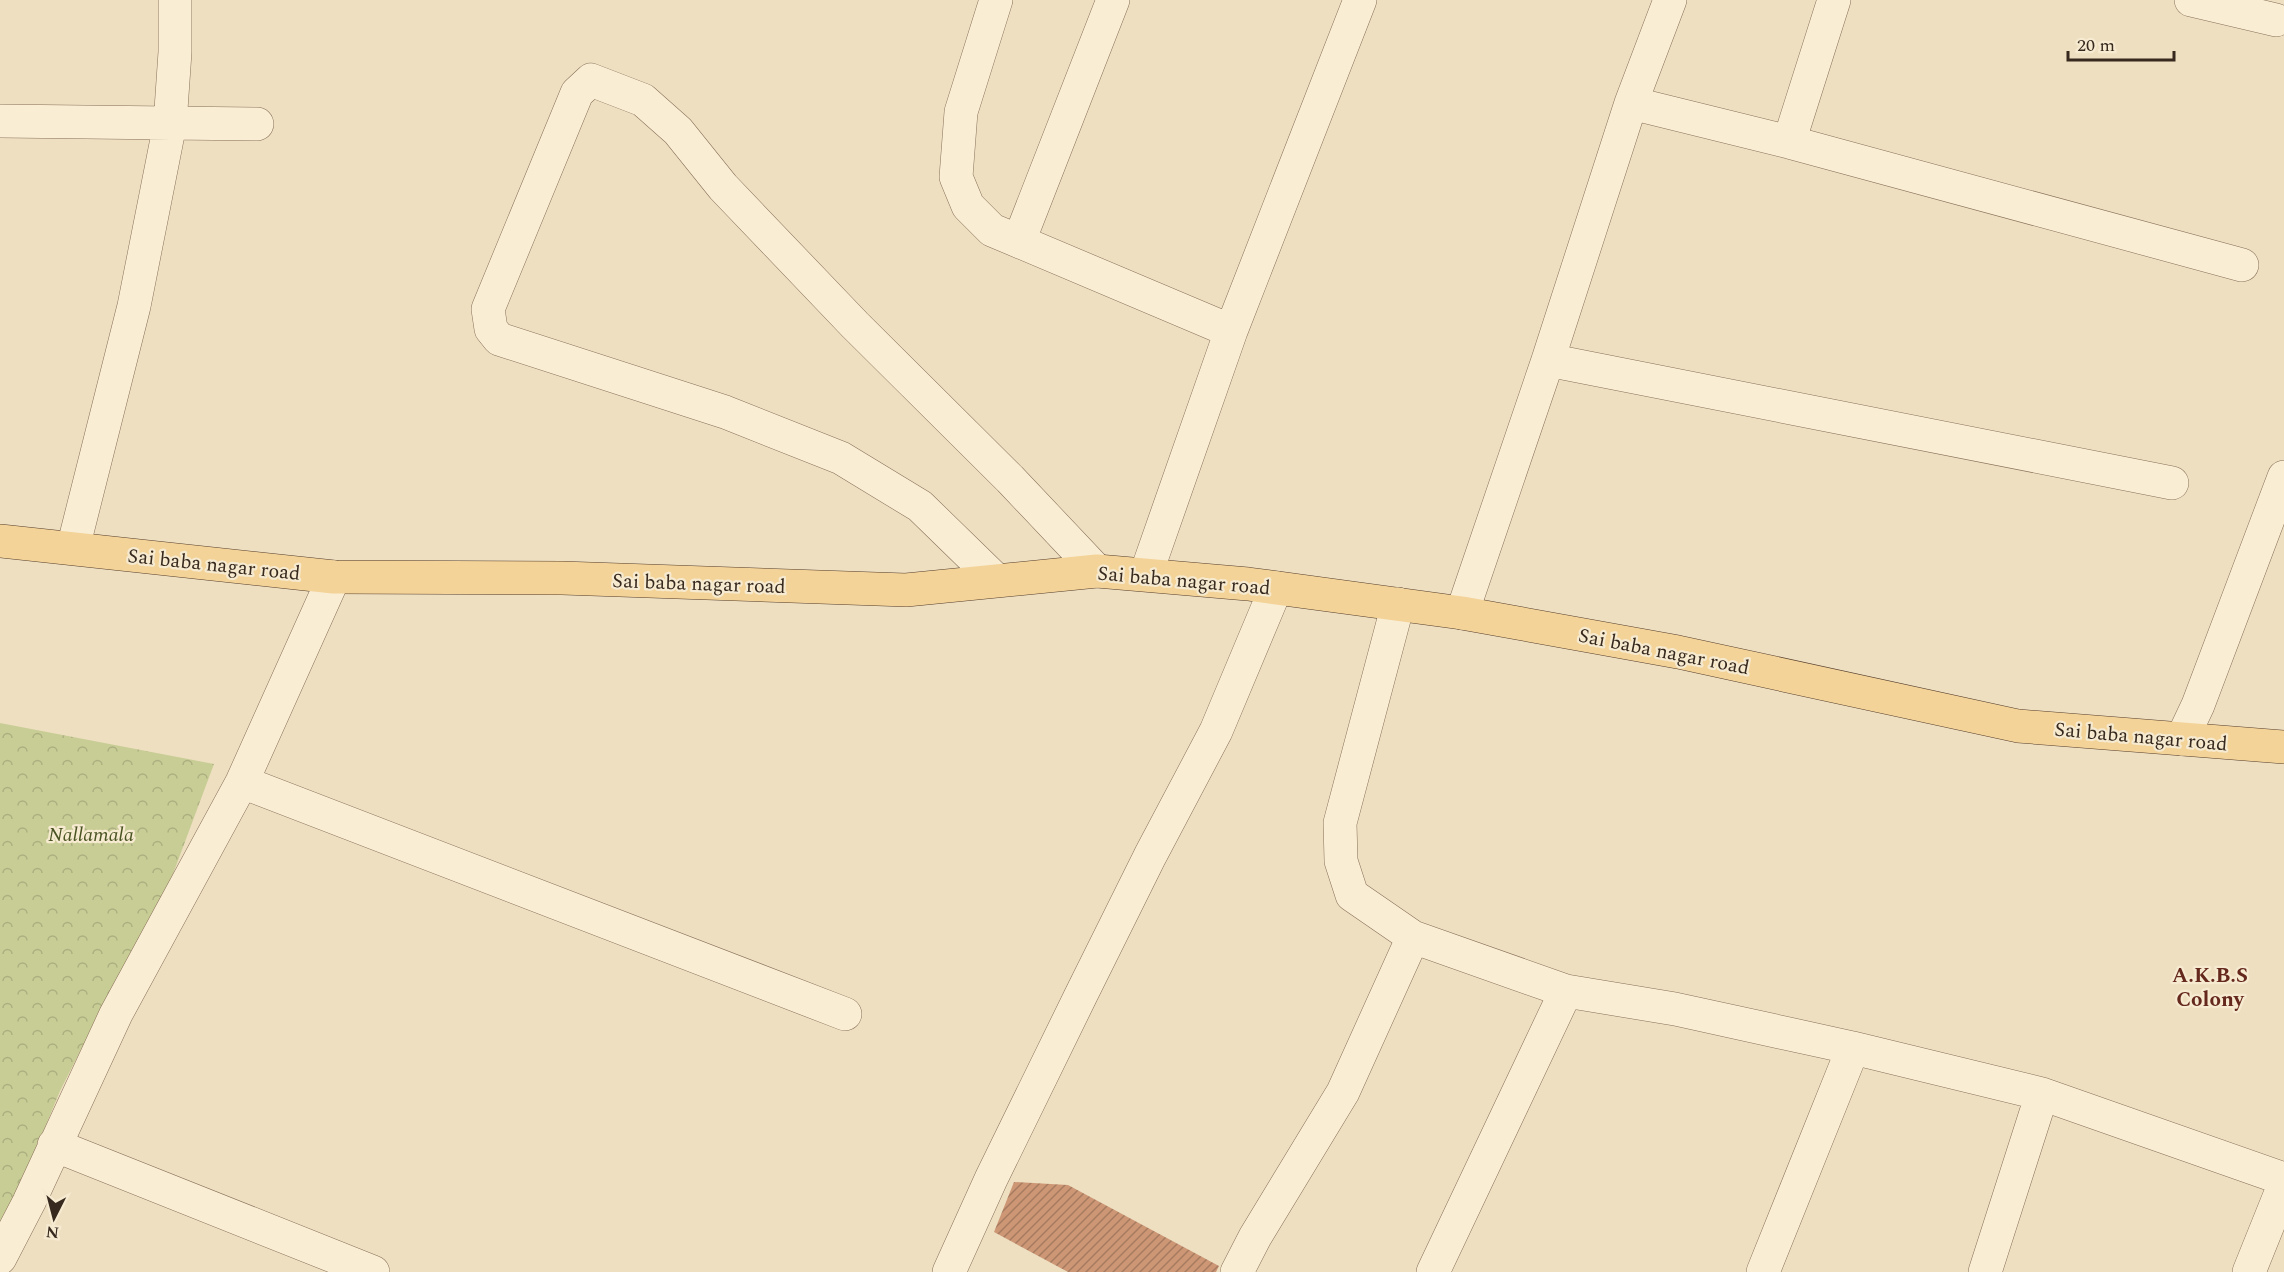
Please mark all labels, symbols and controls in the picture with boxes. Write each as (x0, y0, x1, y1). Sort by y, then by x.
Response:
scale bar (2068, 24, 2174, 62)
text: 20 m (2077, 32, 2115, 59)
street label: Sai baba nagar road (126, 541, 302, 589)
street label: Sai baba nagar road (1096, 558, 1272, 604)
street label: Sai baba nagar road (612, 566, 786, 602)
street label: Sai baba nagar road (1576, 621, 1752, 683)
street label: Sai baba nagar road (2053, 714, 2229, 760)
park label: Nallamala (48, 820, 134, 850)
district label: A.K.B.S Colony (2172, 960, 2248, 1016)
north arrow (24, 1188, 84, 1248)
text: N (45, 1219, 60, 1245)

